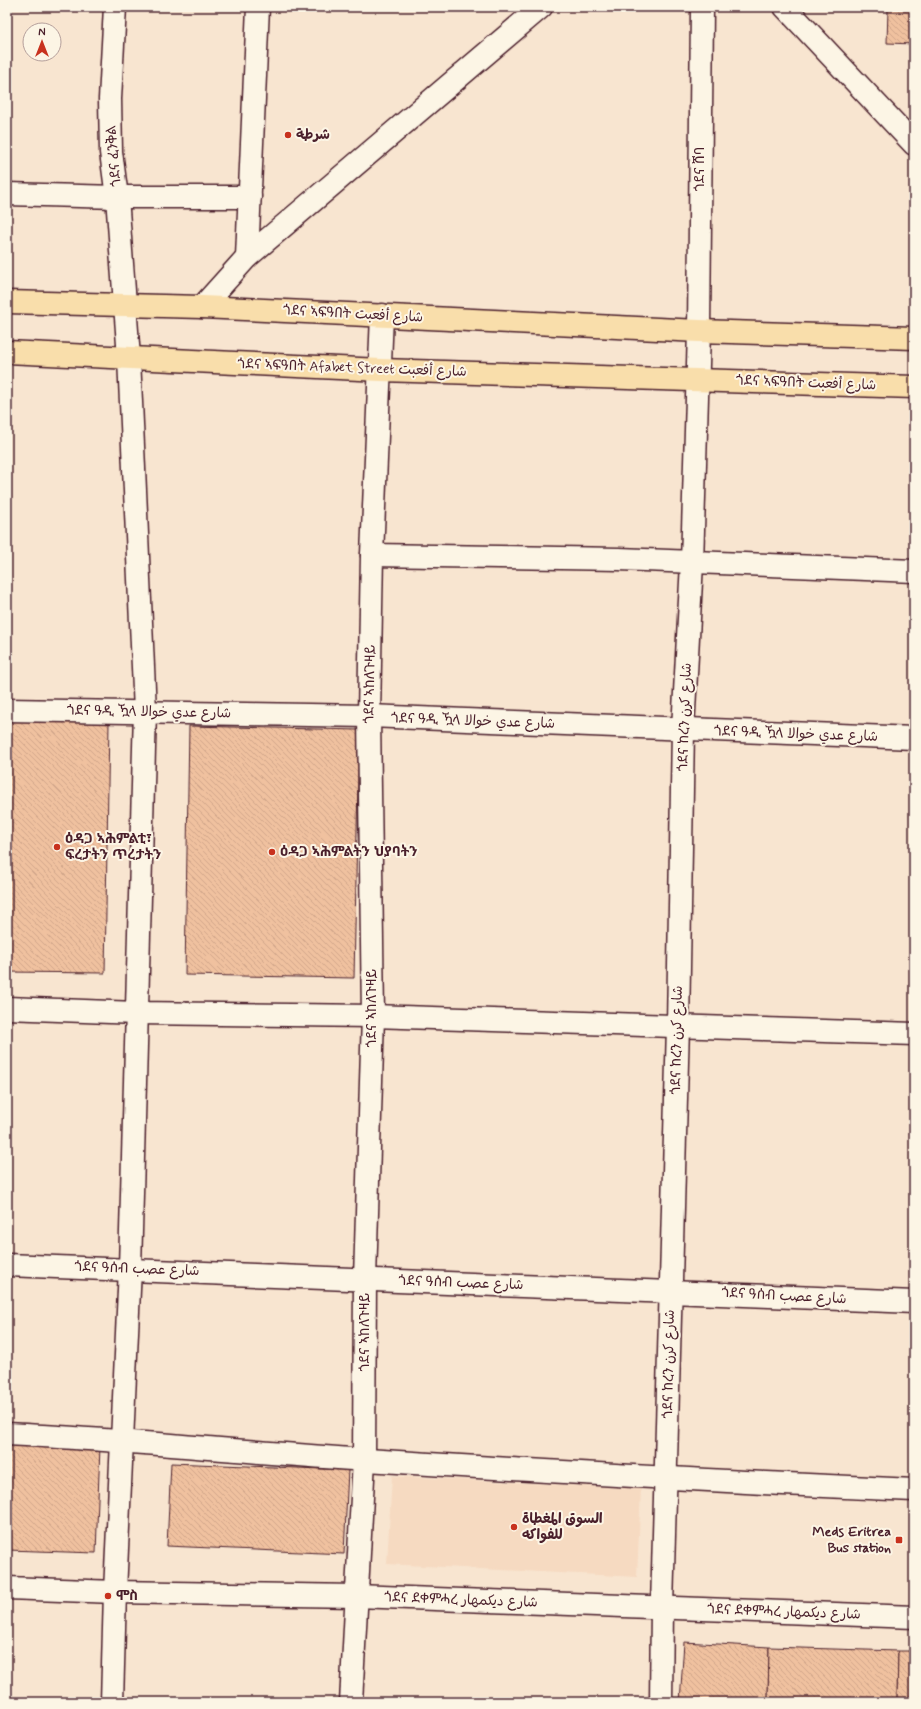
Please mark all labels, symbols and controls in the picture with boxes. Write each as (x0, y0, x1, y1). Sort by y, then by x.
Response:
north arrow (22, 22, 62, 62)
text: N (38, 26, 46, 40)
street label: ጎደና ፈንቅል (102, 124, 126, 187)
place label: شرطة (296, 126, 330, 144)
marker: شرطة (283, 130, 293, 140)
street label: ጎደና ሸባ (691, 147, 709, 191)
street label: ጎደና ኣፍዓበት شارع أفعبت (282, 301, 424, 327)
street label: ጎደና ኣፍዓበት Afabet Street شارع أفعبت (237, 355, 467, 381)
street label: ጎደና ኣፍዓበት شارع أفعبت (736, 372, 876, 394)
street label: ጎደና ኣከለጉዛይ (360, 644, 380, 724)
street label: ጎደና ከረን شارع كرن (674, 662, 696, 772)
street label: ጎደና ዓዲ ዃላ شارع عدي خوالا (67, 702, 231, 723)
street label: ጎደና ዓዲ ዃላ شارع عدي خوالا (391, 709, 555, 734)
street label: ጎደና ዓዲ ዃላ شارع عدي خوالا (714, 722, 878, 747)
place label: ዕዳጋ ኣሕምልቲ፣ ፍረታትን ጥረታትን (65, 830, 161, 864)
marker: ዕዳጋ ኣሕምልቲ፣ ፍረታትን ጥረታትን (52, 842, 62, 852)
place label: ዕዳጋ ኣሕምልትን ህያባትን (280, 843, 418, 861)
marker: ዕዳጋ ኣሕምልትን ህያባትን (267, 847, 277, 857)
street label: ጎደና ኣከለጉዛይ (363, 968, 381, 1047)
street label: ጎደና ከረን شارع كرن (667, 986, 687, 1094)
street label: ጎደና ዓሰብ شارع عصب (74, 1258, 200, 1280)
street label: ጎደና ዓሰብ شارع عصب (398, 1272, 524, 1294)
street label: ጎደና ዓሰብ شارع عصب (721, 1284, 847, 1308)
street label: ጎደና ኣከለጉዛይ (356, 1292, 374, 1371)
street label: ጎደና ከረን شارع كرن (659, 1310, 679, 1418)
place label: السوق المغطاة للفواكه (522, 1510, 603, 1544)
marker: السوق المغطاة للفواكه (509, 1522, 519, 1532)
place label: Meds Eritrea Bus station (812, 1523, 891, 1557)
marker: Meds Eritrea Bus station (894, 1535, 904, 1545)
place label: ሞስ (116, 1587, 138, 1605)
street label: ጎደና ደቀምሓረ شارع ديكمهار (384, 1588, 538, 1612)
marker: ሞስ (103, 1591, 113, 1601)
street label: ጎደና ደቀምሓረ شارع ديكمهار (707, 1600, 861, 1624)

